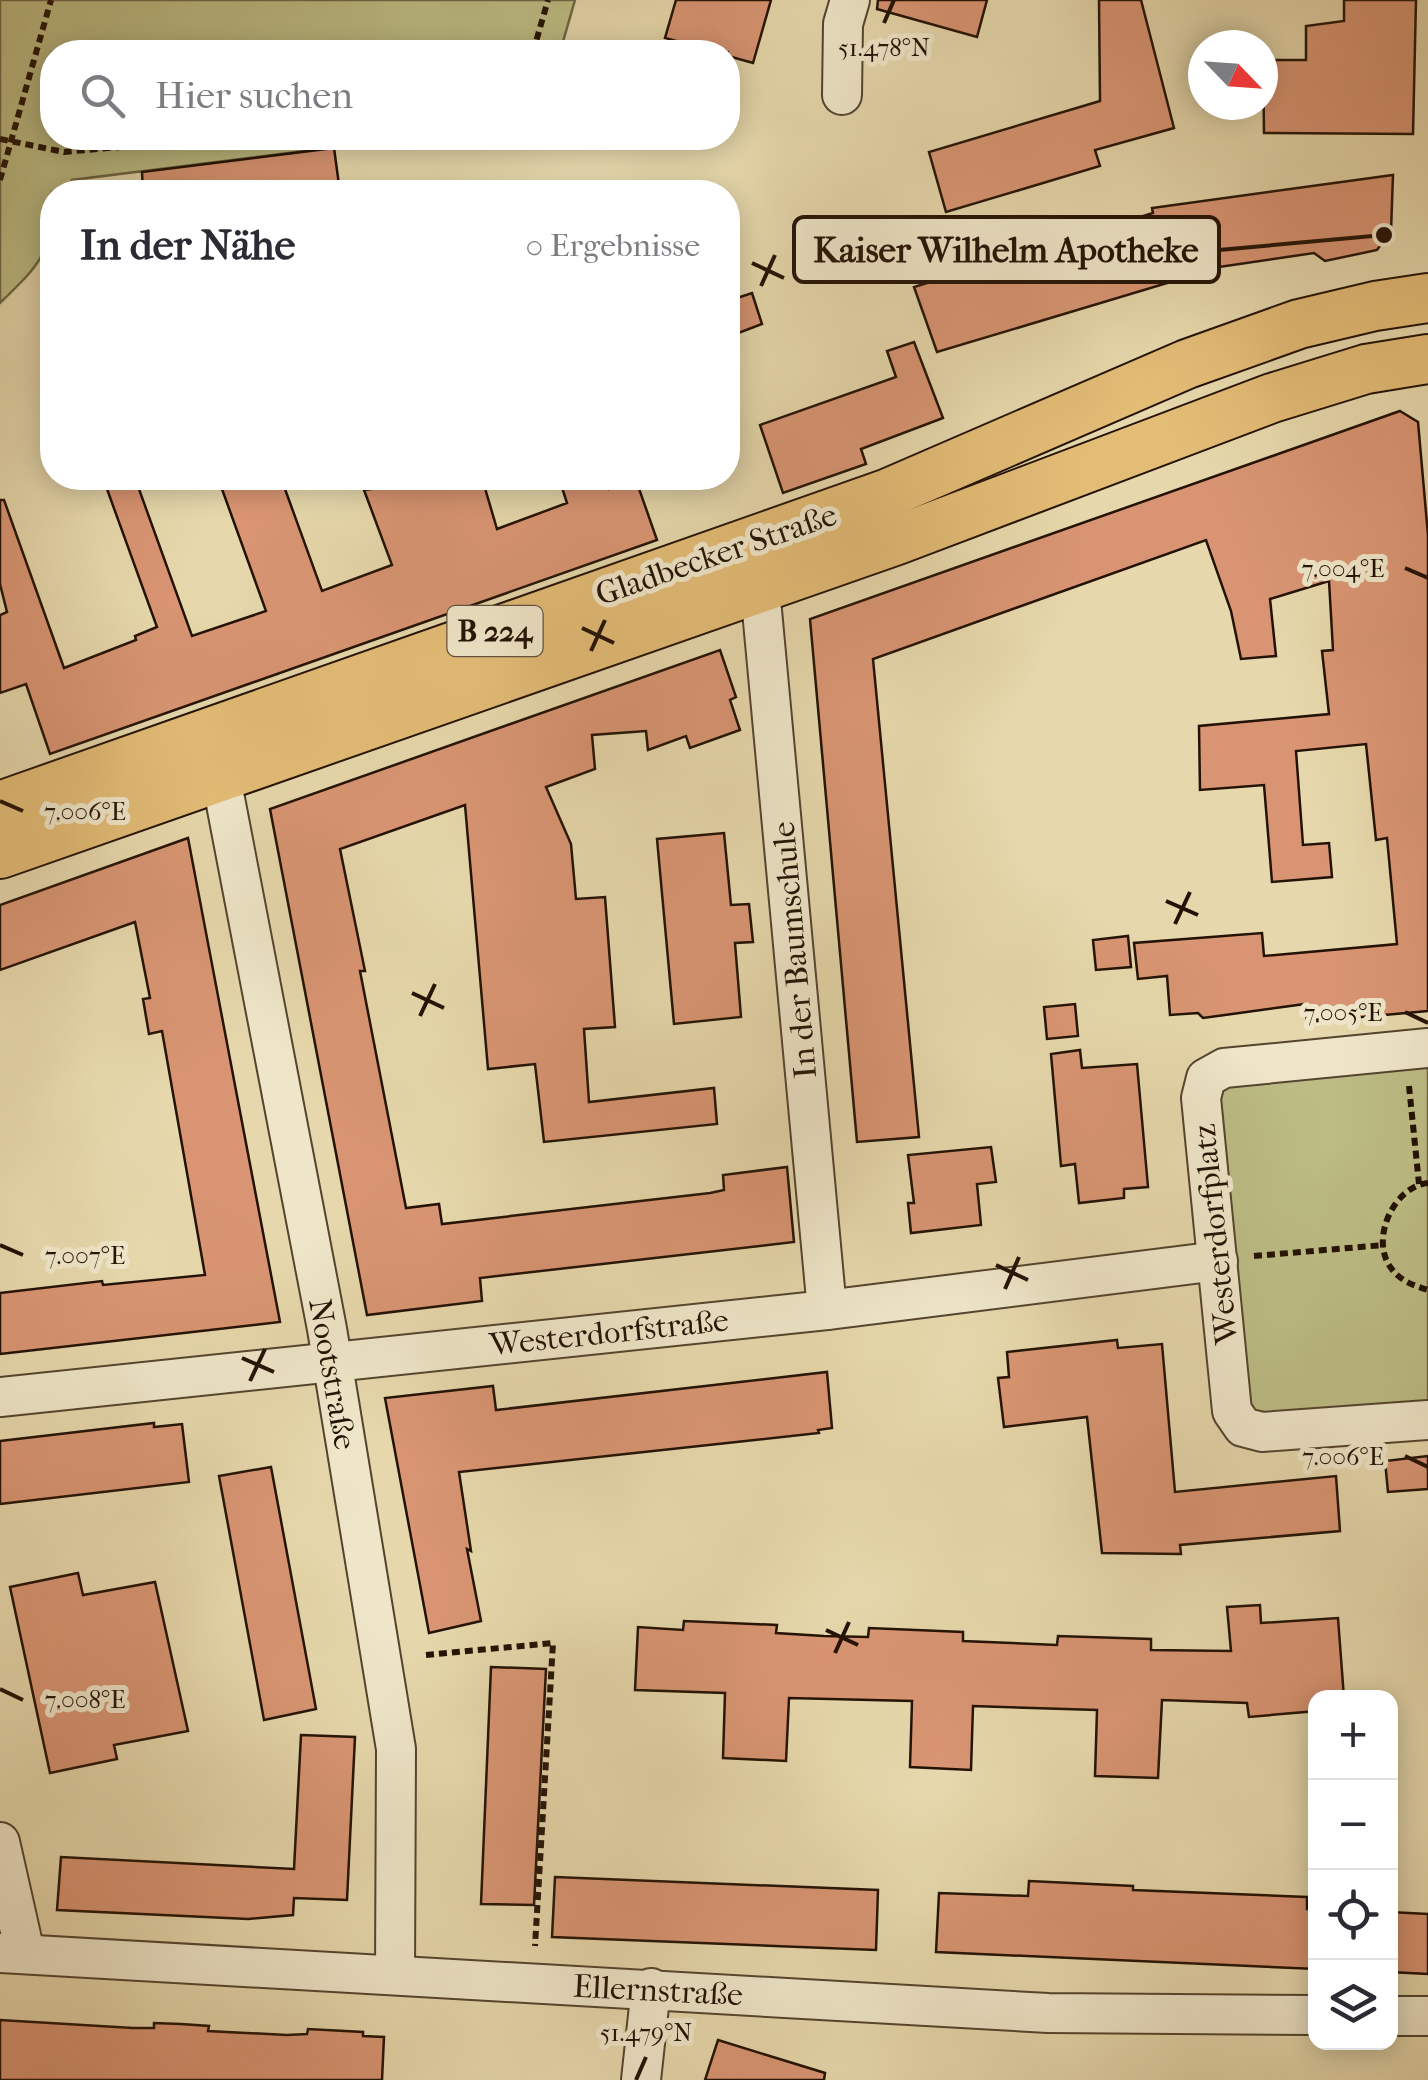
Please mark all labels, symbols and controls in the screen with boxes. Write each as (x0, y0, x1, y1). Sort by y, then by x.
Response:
north arrow (1188, 30, 1278, 120)
text: 51.478°N (838, 33, 930, 62)
search box (40, 40, 740, 150)
icon: search (75, 68, 130, 123)
text: Hier suchen (155, 73, 353, 118)
callout: Kaiser Wilhelm Apotheke (794, 217, 1219, 282)
text: In der Nähe (80, 221, 295, 270)
text: 0 Ergebnisse (525, 227, 700, 264)
text: Kaiser Wilhelm Apotheke (813, 230, 1199, 271)
street label: Gladbecker Straße (591, 496, 842, 613)
text: 7.004°E (1302, 554, 1384, 583)
road number: B 224 (448, 606, 542, 656)
text: 7.006°E (44, 797, 126, 826)
street label: In der Baumschule (765, 820, 824, 1080)
text: 7.005°E (1303, 998, 1383, 1027)
street label: Westerdorfplatz (1186, 1122, 1246, 1347)
text: 7.007°E (45, 1241, 125, 1270)
street label: Nootstraße (301, 1296, 364, 1453)
street label: Westerdorfstraße (487, 1302, 731, 1364)
text: 7.006°E (1302, 1442, 1384, 1471)
text: 7.008°E (45, 1685, 126, 1714)
map controls (1308, 1690, 1398, 2050)
button: + (1308, 1690, 1398, 1780)
button: − (1308, 1780, 1398, 1870)
button: locate (1308, 1870, 1398, 1960)
button: layers (1308, 1960, 1398, 2050)
street label: Ellernstraße (572, 1968, 744, 2013)
text: 51.479°N (600, 2018, 692, 2047)

